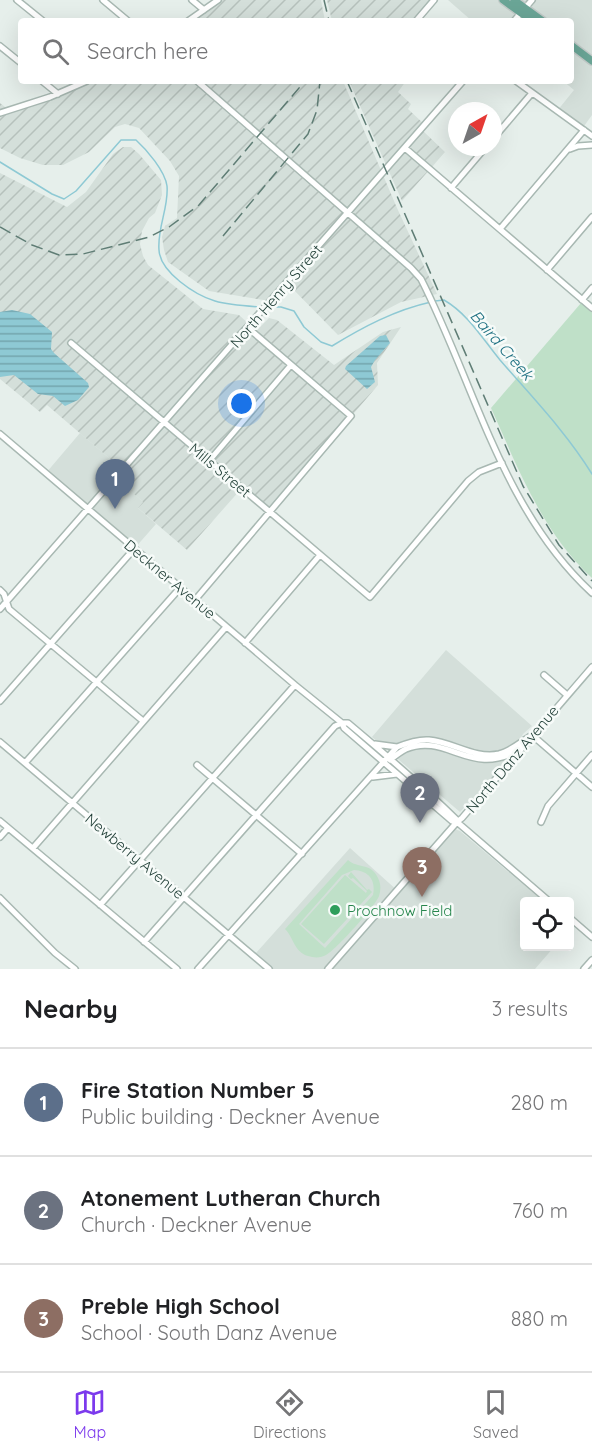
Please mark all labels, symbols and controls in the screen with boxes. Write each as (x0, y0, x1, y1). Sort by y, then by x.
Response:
search box (18, 18, 574, 84)
icon: search (39, 35, 72, 68)
text: Search here (87, 37, 208, 65)
north arrow (448, 102, 502, 156)
street label: North Henry Street (226, 240, 326, 352)
water label: Baird Creek (466, 306, 539, 385)
your location (227, 389, 256, 418)
street label: Mills Street (185, 439, 255, 501)
pin: 1 (96, 460, 134, 509)
street label: Deckner Avenue (120, 535, 220, 623)
street label: North Danz Avenue (461, 701, 563, 817)
pin: 2 (400, 774, 440, 823)
street label: Newberry Avenue (82, 809, 188, 903)
pin: 3 (402, 848, 442, 897)
map controls (520, 897, 574, 951)
button: locate (520, 897, 574, 951)
place label: Prochnow Field (347, 901, 452, 920)
marker: Prochnow Field (328, 903, 342, 917)
text: Nearby (24, 992, 118, 1025)
text: 3 results (492, 996, 568, 1021)
text: Fire Station Number 5 (81, 1076, 314, 1104)
text: 1 (40, 1090, 47, 1115)
text: 280 m (511, 1090, 568, 1115)
text: Public building · Deckner Avenue (81, 1104, 380, 1129)
text: Atonement Lutheran Church (81, 1184, 381, 1212)
text: 2 (38, 1198, 49, 1223)
text: 760 m (512, 1198, 568, 1223)
text: Church · Deckner Avenue (81, 1212, 312, 1237)
text: Preble High School (81, 1292, 280, 1320)
text: 3 (38, 1306, 49, 1331)
text: 880 m (511, 1306, 568, 1331)
text: School · South Danz Avenue (81, 1320, 337, 1345)
tab: Map (73, 1386, 106, 1442)
tab: Directions (253, 1386, 326, 1442)
tab: Saved (473, 1386, 519, 1442)

